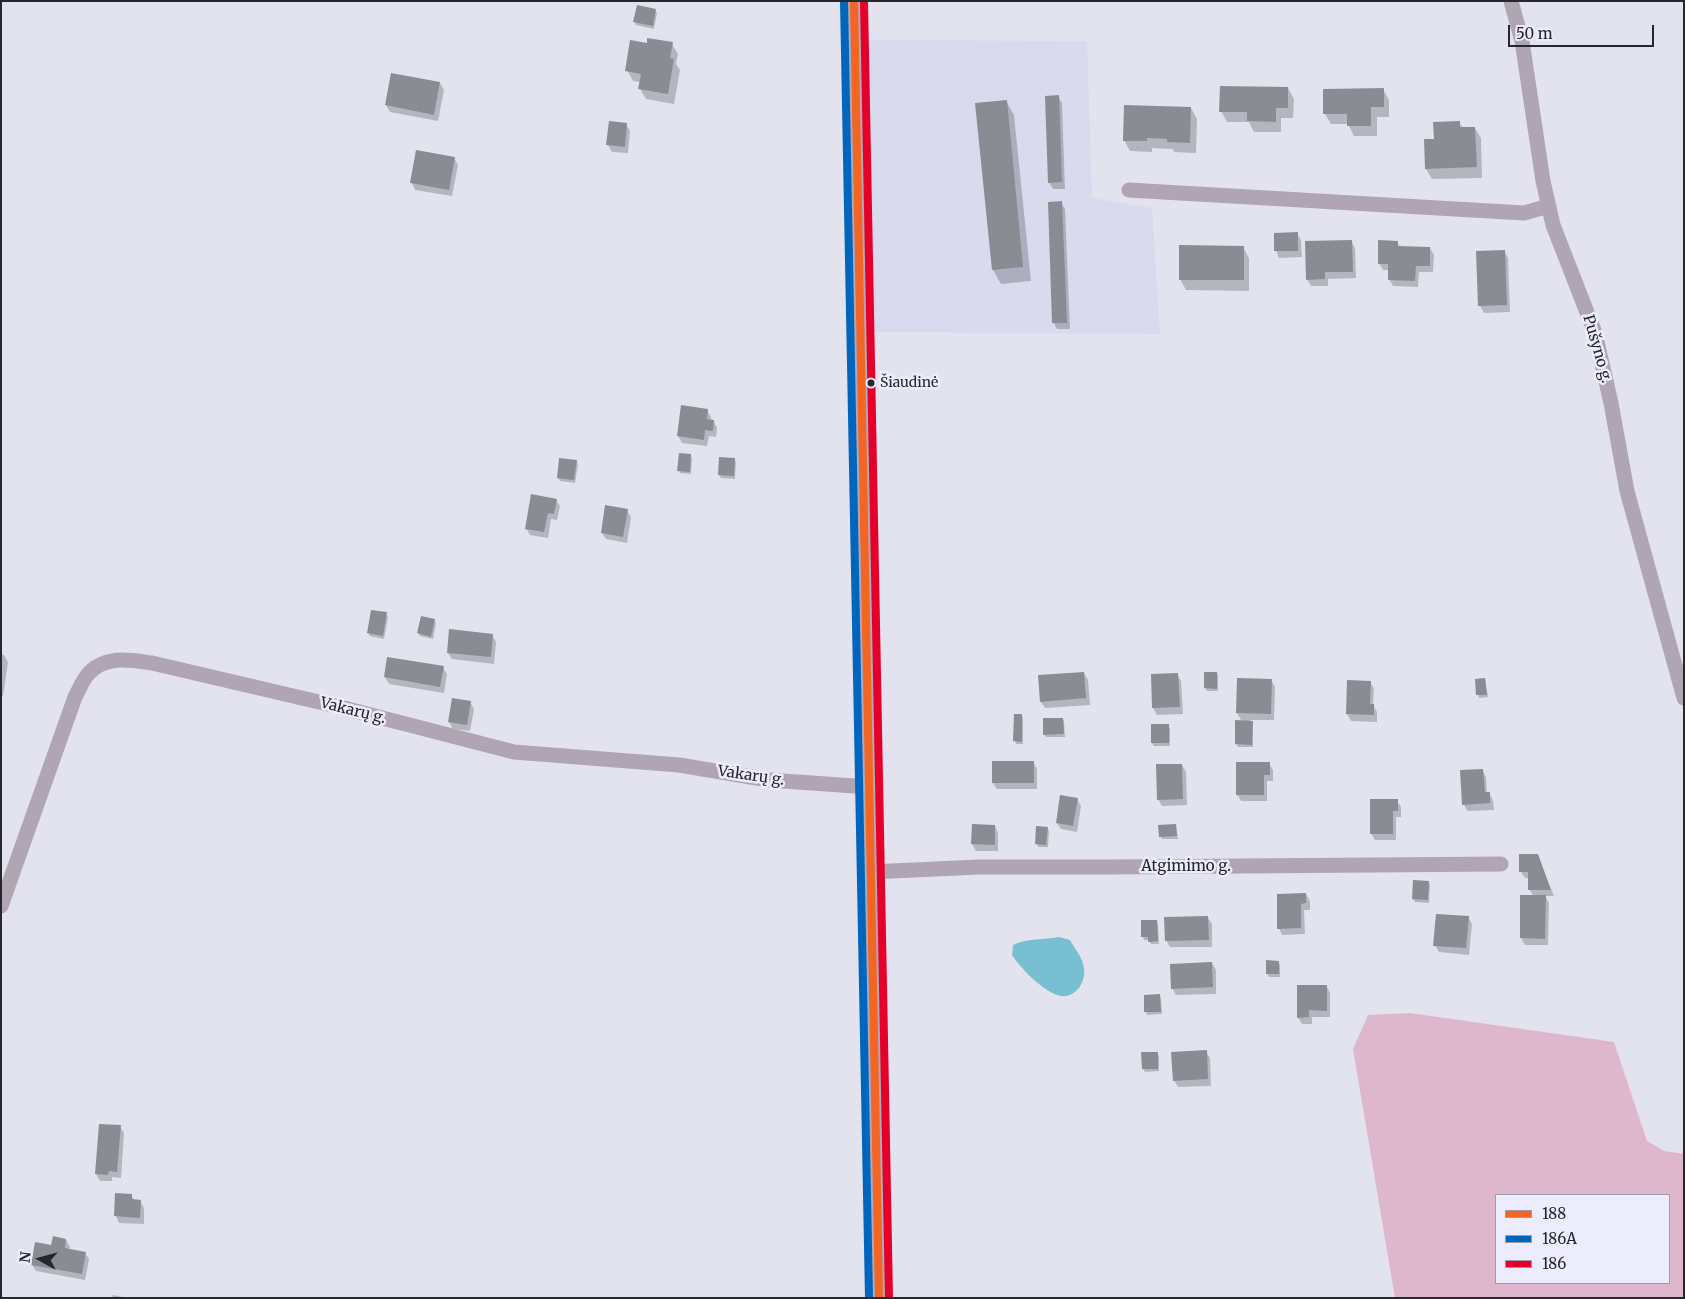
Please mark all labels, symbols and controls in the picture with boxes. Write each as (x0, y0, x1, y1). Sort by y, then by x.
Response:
scale bar (1510, 15, 1656, 47)
text: 50 m (1516, 24, 1553, 43)
street label: Pušyno g. (1579, 313, 1615, 385)
place label: Šiaudinė (880, 375, 938, 391)
marker: Šiaudinė (866, 378, 876, 388)
street label: Vakarų g. (318, 694, 388, 728)
street label: Vakarų g. (717, 762, 785, 790)
street label: Atgimimo g. (1141, 858, 1231, 876)
legend (1495, 1194, 1670, 1284)
text: 188 (1542, 1204, 1566, 1223)
text: 186A (1542, 1229, 1577, 1248)
north arrow (15, 1234, 65, 1284)
text: N (16, 1251, 35, 1264)
text: 186 (1542, 1254, 1566, 1273)

